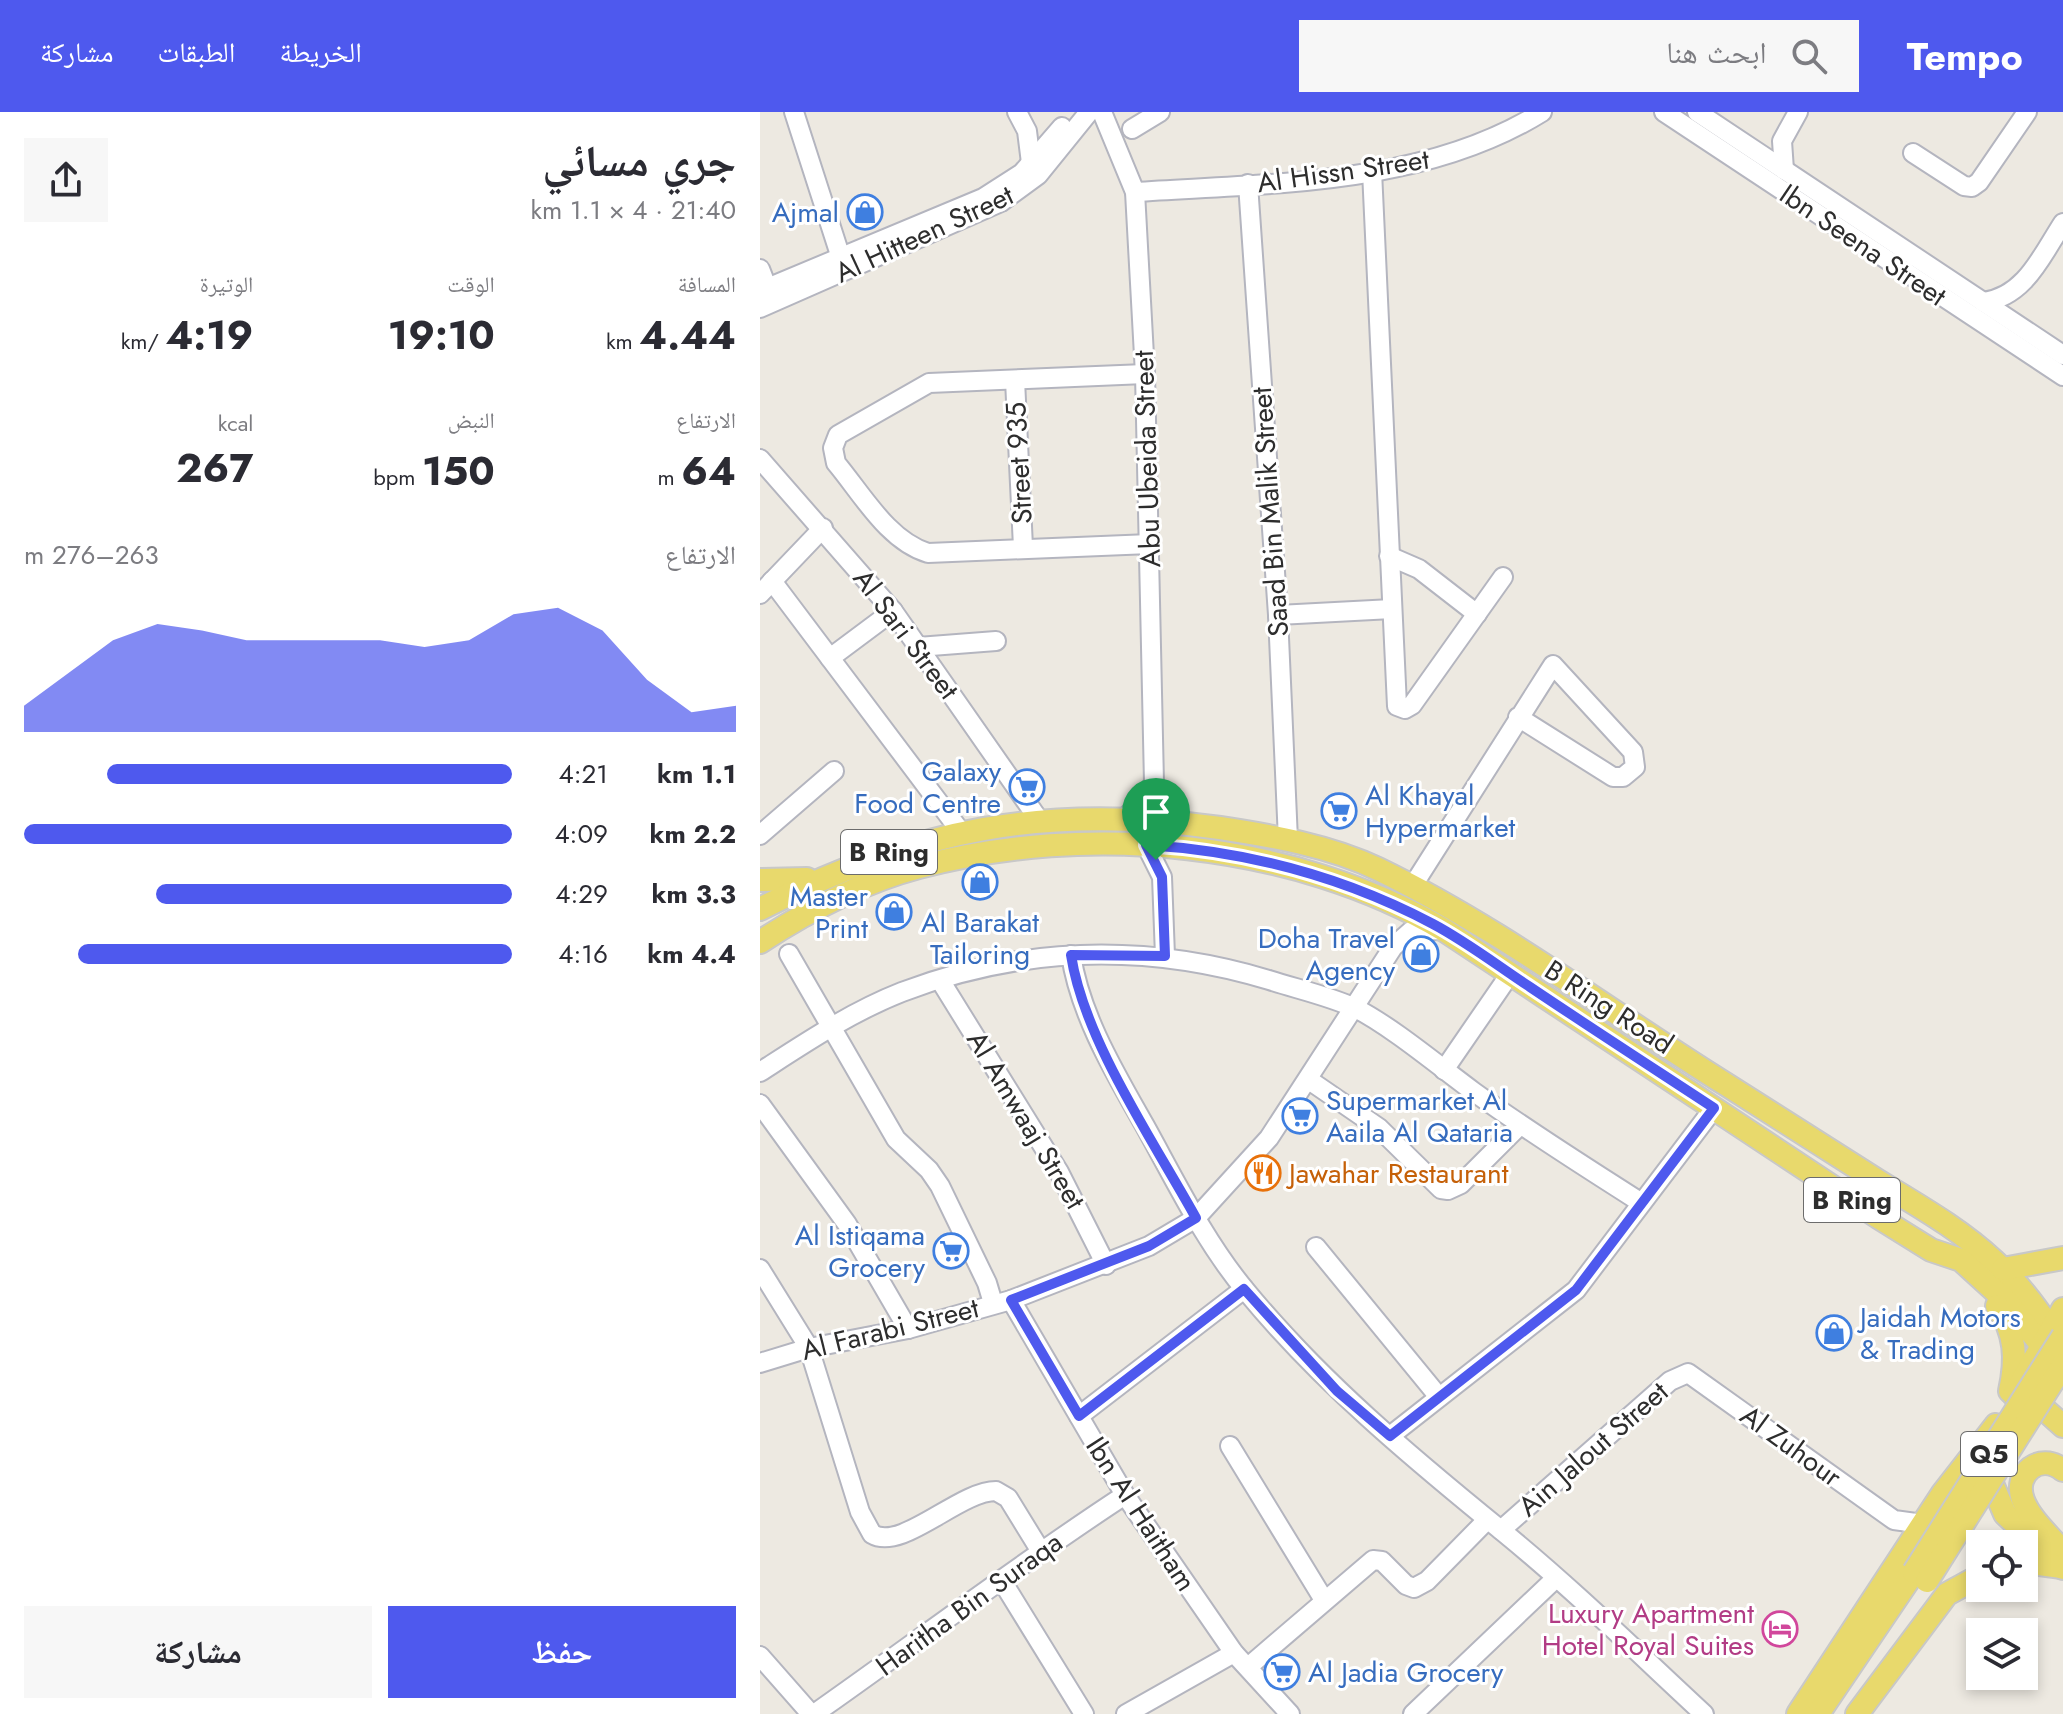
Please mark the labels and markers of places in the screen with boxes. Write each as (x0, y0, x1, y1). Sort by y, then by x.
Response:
place label: Ajmal (772, 192, 839, 233)
shop icon: Ajmal (846, 193, 884, 231)
place label: Galaxy Food Centre (854, 751, 1002, 824)
supermarket icon: Galaxy Food Centre (1008, 768, 1046, 806)
place label: Al Khayal Hypermarket (1365, 775, 1516, 848)
pin (1122, 778, 1190, 860)
supermarket icon: Al Khayal Hypermarket (1320, 792, 1358, 830)
shop icon: Al Barakat Tailoring (961, 863, 999, 901)
place label: Master Print (790, 876, 868, 949)
shop icon: Master Print (875, 893, 913, 931)
place label: Al Barakat Tailoring (921, 902, 1039, 975)
place label: Doha Travel Agency (1258, 918, 1396, 991)
shop icon: Doha Travel Agency (1402, 935, 1440, 973)
place label: Supermarket Al Aaila Al Qataria (1326, 1080, 1513, 1153)
supermarket icon: Supermarket Al Aaila Al Qataria (1281, 1097, 1319, 1135)
place label: Jawahar Restaurant (1285, 1153, 1509, 1194)
restaurant icon: Jawahar Restaurant (1244, 1154, 1282, 1192)
place label: Al Istiqama Grocery (795, 1215, 926, 1288)
supermarket icon: Al Istiqama Grocery (932, 1232, 970, 1270)
place label: Jaidah Motors & Trading (1856, 1297, 2021, 1370)
shop icon: Jaidah Motors & Trading (1815, 1314, 1853, 1352)
place label: Luxury Apartment Hotel Royal Suites (1542, 1593, 1754, 1666)
hotel icon: Luxury Apartment Hotel Royal Suites (1761, 1610, 1799, 1648)
place label: Al Jadia Grocery (1308, 1652, 1504, 1693)
supermarket icon: Al Jadia Grocery (1263, 1653, 1301, 1691)

